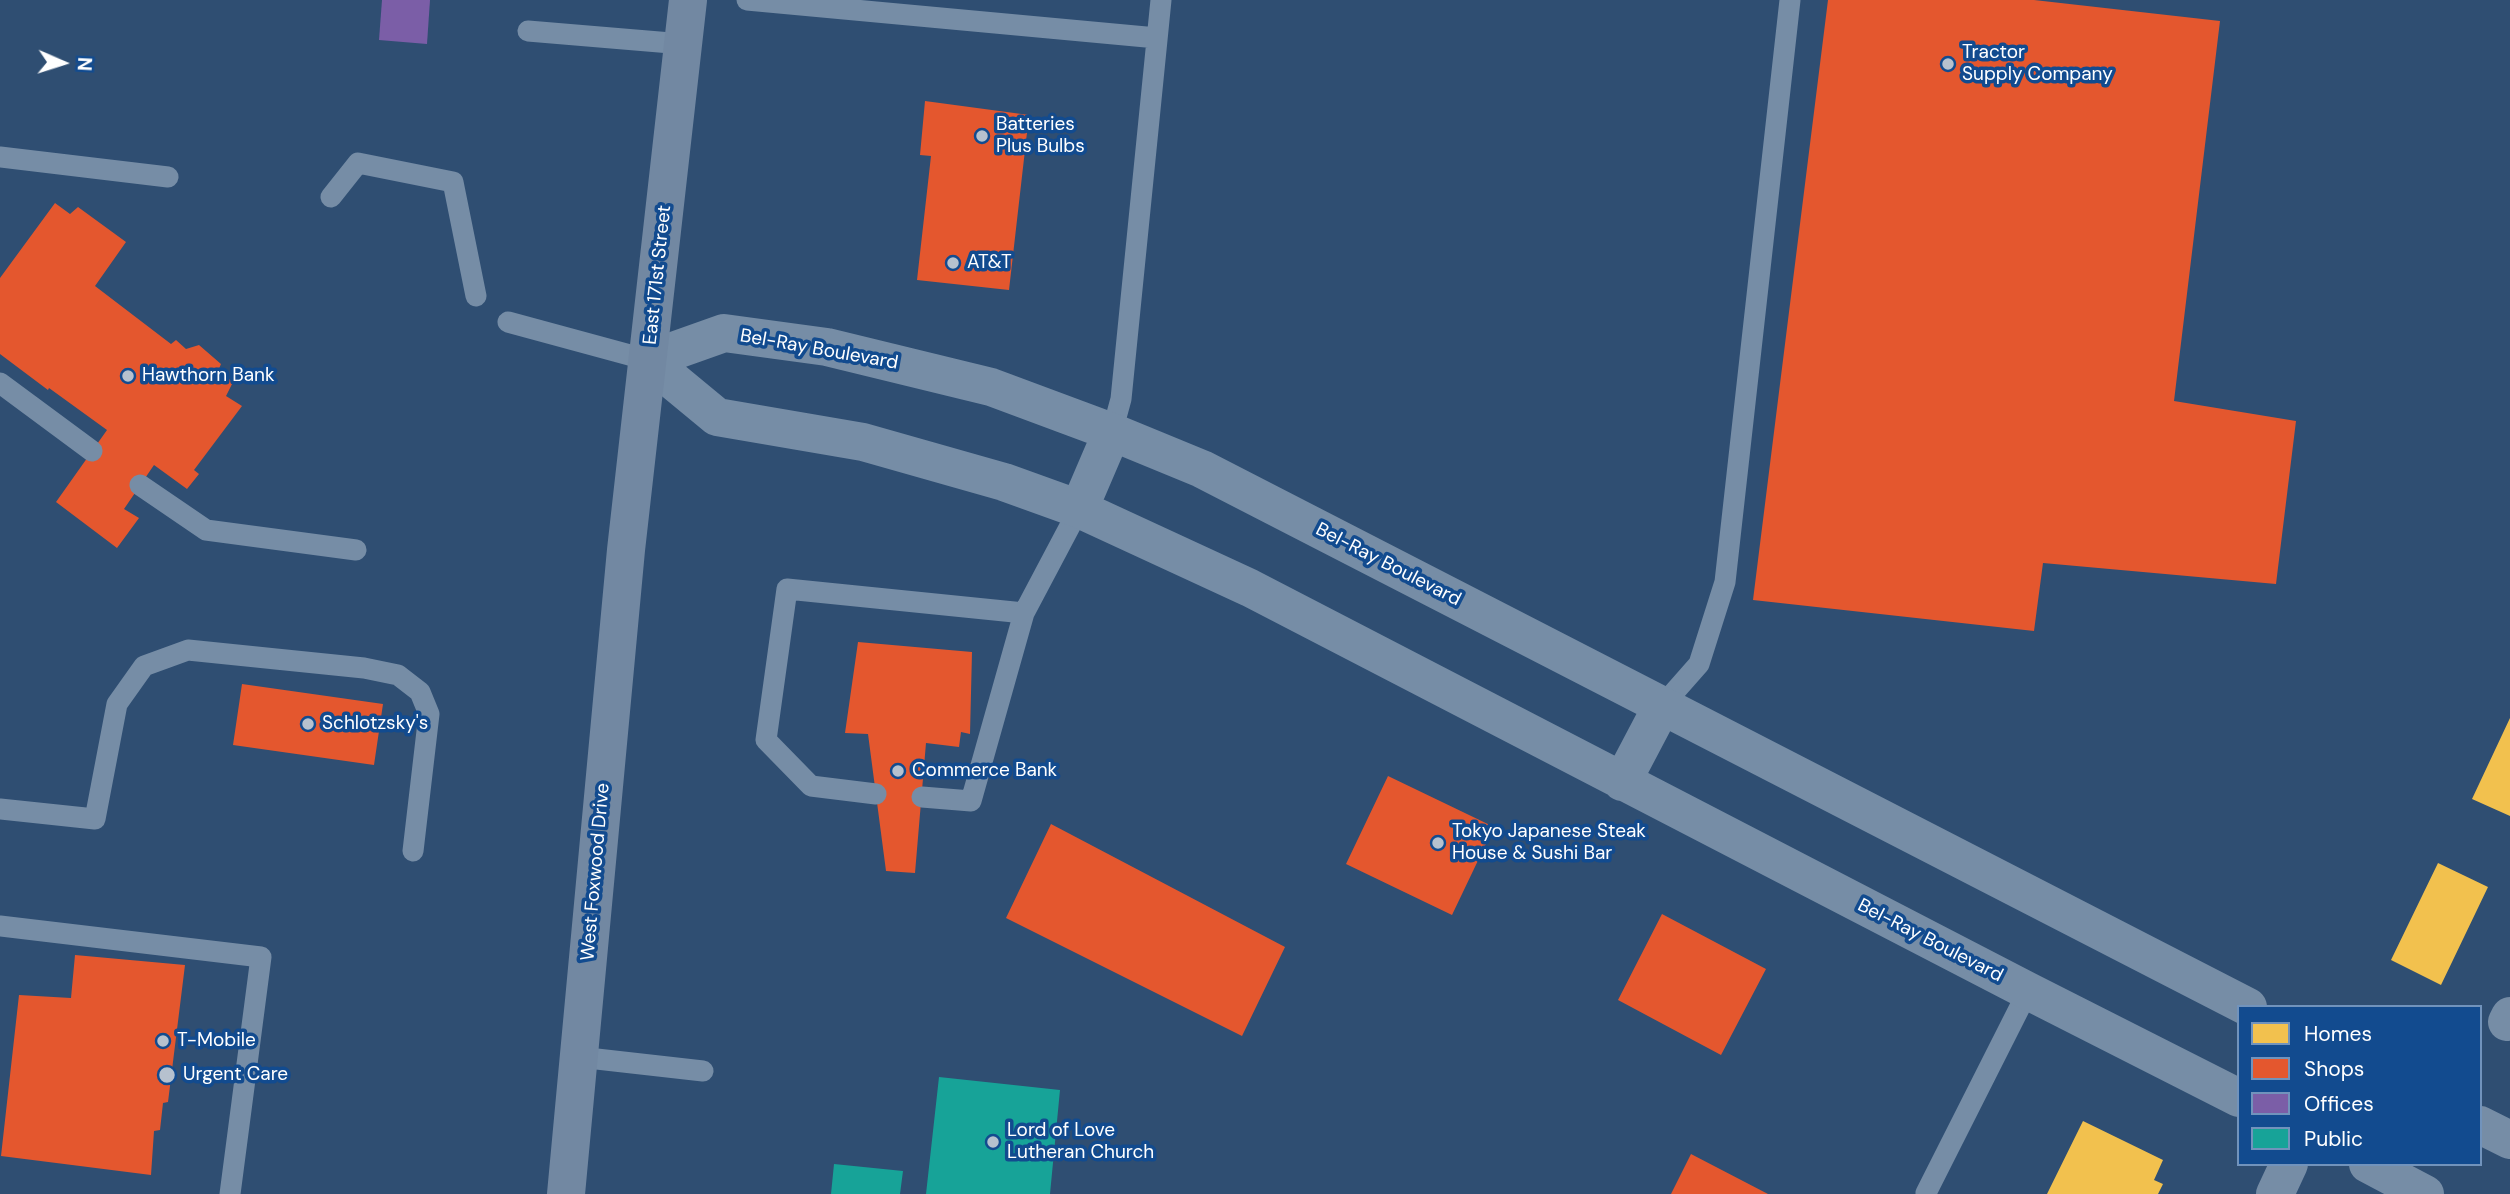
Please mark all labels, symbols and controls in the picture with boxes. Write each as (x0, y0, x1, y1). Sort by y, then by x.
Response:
north arrow (28, 28, 98, 98)
place label: Tractor Supply Company (1962, 42, 2113, 86)
marker: Tractor Supply Company (1940, 56, 1956, 72)
text: N (72, 57, 97, 72)
place label: Batteries Plus Bulbs (996, 114, 1085, 158)
marker: Batteries Plus Bulbs (974, 128, 990, 144)
street label: East 171st Street (639, 204, 677, 346)
place label: AT&T (967, 252, 1012, 274)
marker: AT&T (945, 255, 961, 271)
street label: Bel-Ray Boulevard (738, 325, 900, 375)
place label: Hawthorn Bank (142, 365, 274, 387)
marker: Hawthorn Bank (120, 368, 136, 384)
street label: Bel-Ray Boulevard (1311, 518, 1465, 612)
place label: Schlotzsky's (322, 713, 428, 735)
marker: Schlotzsky's (300, 716, 316, 732)
place label: Commerce Bank (912, 760, 1057, 782)
marker: Commerce Bank (890, 763, 906, 779)
street label: West Foxwood Drive (577, 782, 615, 962)
place label: Tokyo Japanese Steak House & Sushi Bar (1452, 821, 1646, 865)
marker: Tokyo Japanese Steak House & Sushi Bar (1430, 835, 1446, 851)
street label: Bel-Ray Boulevard (1853, 894, 2007, 988)
legend (2237, 1005, 2482, 1166)
text: Homes (2304, 1020, 2372, 1048)
place label: T-Mobile (177, 1030, 256, 1052)
marker: T-Mobile (155, 1033, 171, 1049)
text: Shops (2304, 1055, 2364, 1083)
place label: Urgent Care (183, 1064, 288, 1086)
marker: Urgent Care (157, 1065, 177, 1085)
text: Offices (2304, 1090, 2374, 1118)
place label: Lord of Love Lutheran Church (1007, 1120, 1154, 1164)
text: Public (2304, 1125, 2363, 1153)
marker: Lord of Love Lutheran Church (985, 1134, 1001, 1150)

